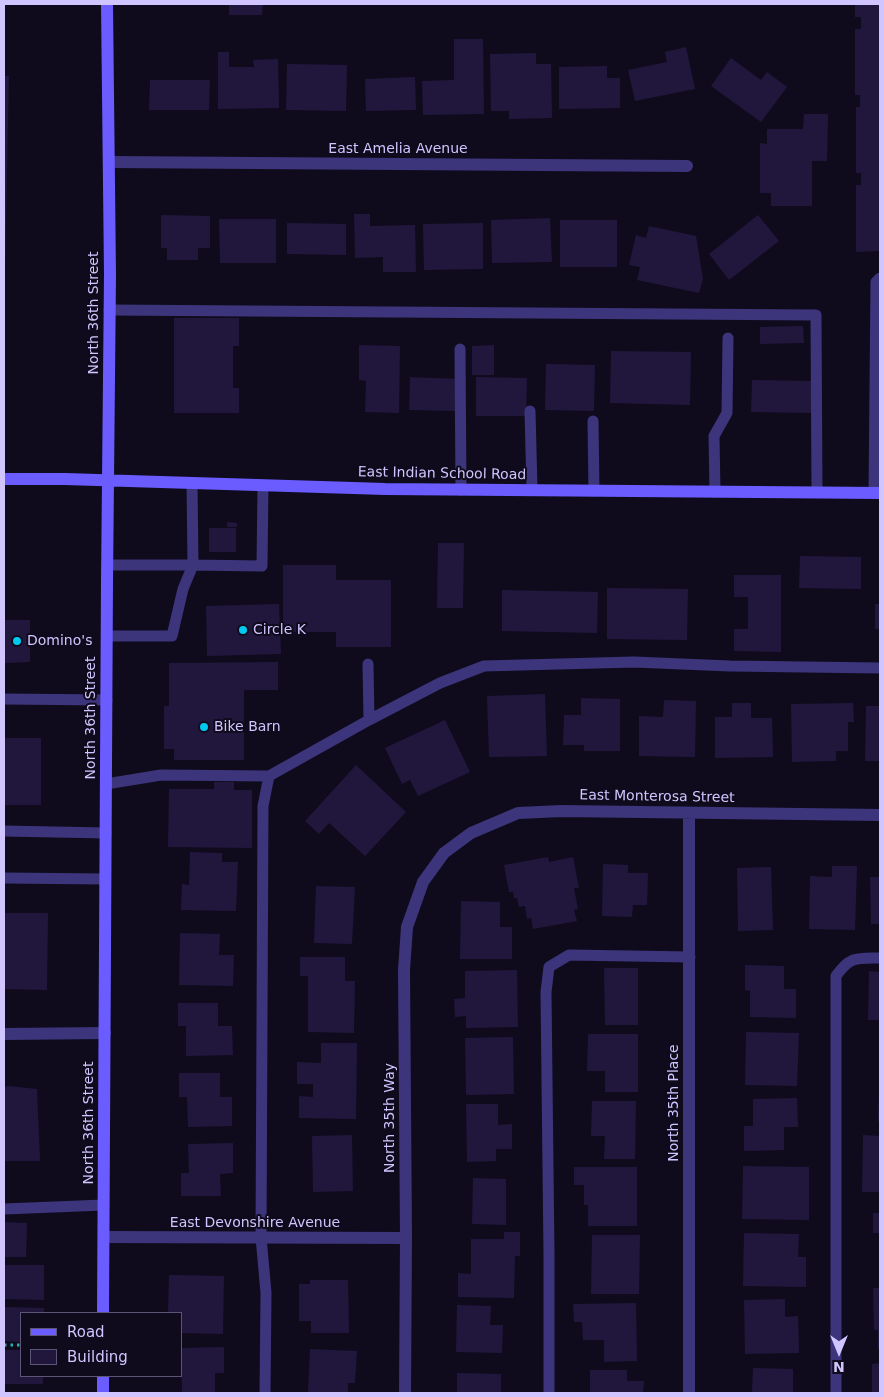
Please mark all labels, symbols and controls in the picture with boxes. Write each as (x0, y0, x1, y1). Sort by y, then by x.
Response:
street label: East Amelia Avenue (328, 141, 468, 157)
street label: North 36th Street (86, 252, 102, 374)
street label: East Indian School Road (358, 464, 526, 484)
place label: Circle K (253, 622, 306, 638)
marker: Circle K (237, 624, 249, 636)
place label: Domino's (27, 633, 92, 649)
marker: Domino's (11, 635, 23, 647)
street label: North 36th Street (83, 657, 99, 779)
place label: Bike Barn (214, 719, 281, 735)
marker: Bike Barn (198, 721, 210, 733)
street label: East Monterosa Street (579, 787, 735, 807)
street label: North 35th Place (666, 1044, 682, 1162)
street label: North 36th Street (81, 1062, 97, 1184)
street label: North 35th Way (382, 1063, 398, 1173)
street label: East Devonshire Avenue (170, 1215, 340, 1231)
legend (20, 1312, 182, 1377)
text: Road (67, 1323, 105, 1341)
north arrow (814, 1327, 864, 1377)
text: Building (67, 1348, 128, 1366)
text: N (833, 1359, 845, 1375)

